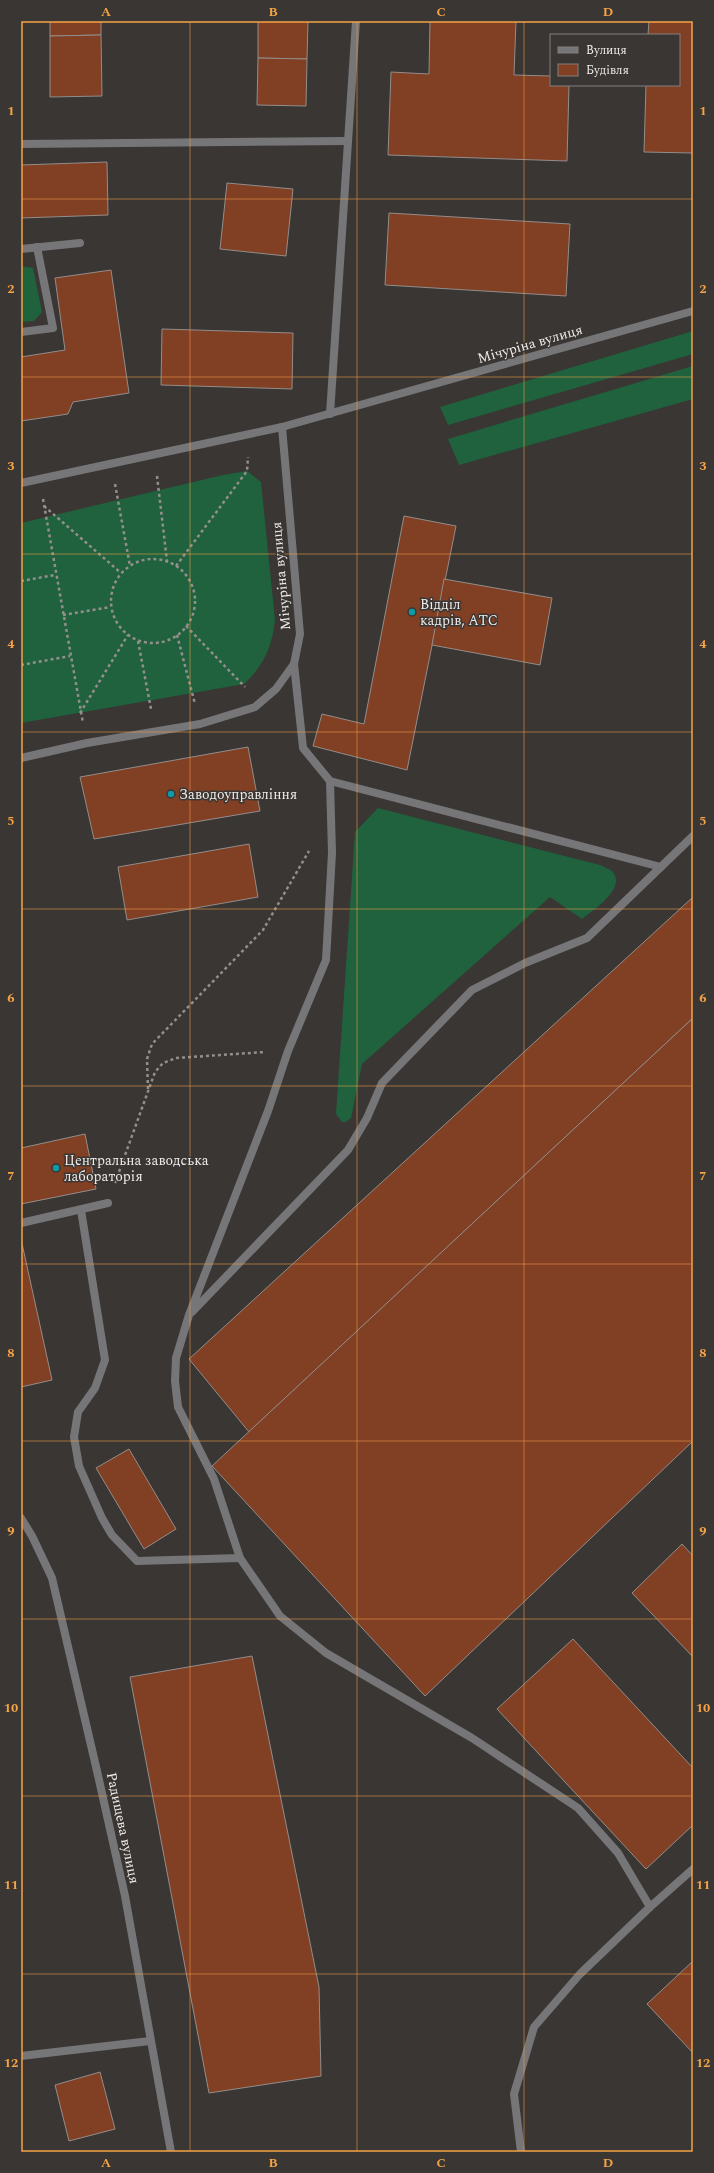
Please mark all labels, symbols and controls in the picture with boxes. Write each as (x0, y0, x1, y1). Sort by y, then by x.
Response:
text: A (101, 2, 111, 22)
text: B (268, 2, 278, 22)
text: C (436, 2, 446, 22)
text: D (603, 2, 613, 22)
legend (550, 34, 680, 86)
text: Вулиця (586, 41, 627, 60)
text: Будівля (586, 61, 629, 80)
text: 1 (7, 101, 15, 121)
text: 1 (699, 101, 707, 121)
text: 2 (7, 279, 15, 299)
text: 2 (699, 279, 707, 299)
street label: Мічуріна вулиця (475, 319, 585, 369)
text: 3 (7, 456, 15, 476)
text: 3 (699, 456, 707, 476)
street label: Мічуріна вулиця (266, 521, 296, 631)
place label: Відділ кадрів, АТС (420, 594, 498, 631)
marker: Відділ кадрів, АТС (407, 607, 417, 617)
text: 4 (7, 634, 15, 654)
text: 4 (699, 634, 707, 654)
place label: Заводоуправління (179, 784, 297, 805)
marker: Заводоуправління (166, 789, 176, 799)
text: 5 (7, 811, 15, 831)
text: 5 (699, 811, 707, 831)
text: 6 (7, 988, 15, 1008)
text: 6 (699, 988, 707, 1008)
place label: Центральна заводська лабораторія (64, 1150, 209, 1187)
marker: Центральна заводська лабораторія (51, 1163, 61, 1173)
text: 7 (7, 1166, 15, 1186)
text: 7 (699, 1166, 707, 1186)
text: 8 (7, 1343, 15, 1363)
text: 8 (699, 1343, 707, 1363)
text: 9 (7, 1521, 15, 1541)
text: 9 (699, 1521, 707, 1541)
text: 10 (4, 1698, 18, 1718)
text: 10 (696, 1698, 710, 1718)
street label: Радищева вулиця (101, 1771, 145, 1885)
text: 11 (4, 1875, 18, 1895)
text: 11 (696, 1875, 710, 1895)
text: 12 (4, 2053, 18, 2073)
text: 12 (696, 2053, 710, 2073)
text: A (101, 2153, 111, 2173)
text: B (268, 2153, 278, 2173)
text: C (436, 2153, 446, 2173)
text: D (603, 2153, 613, 2173)

